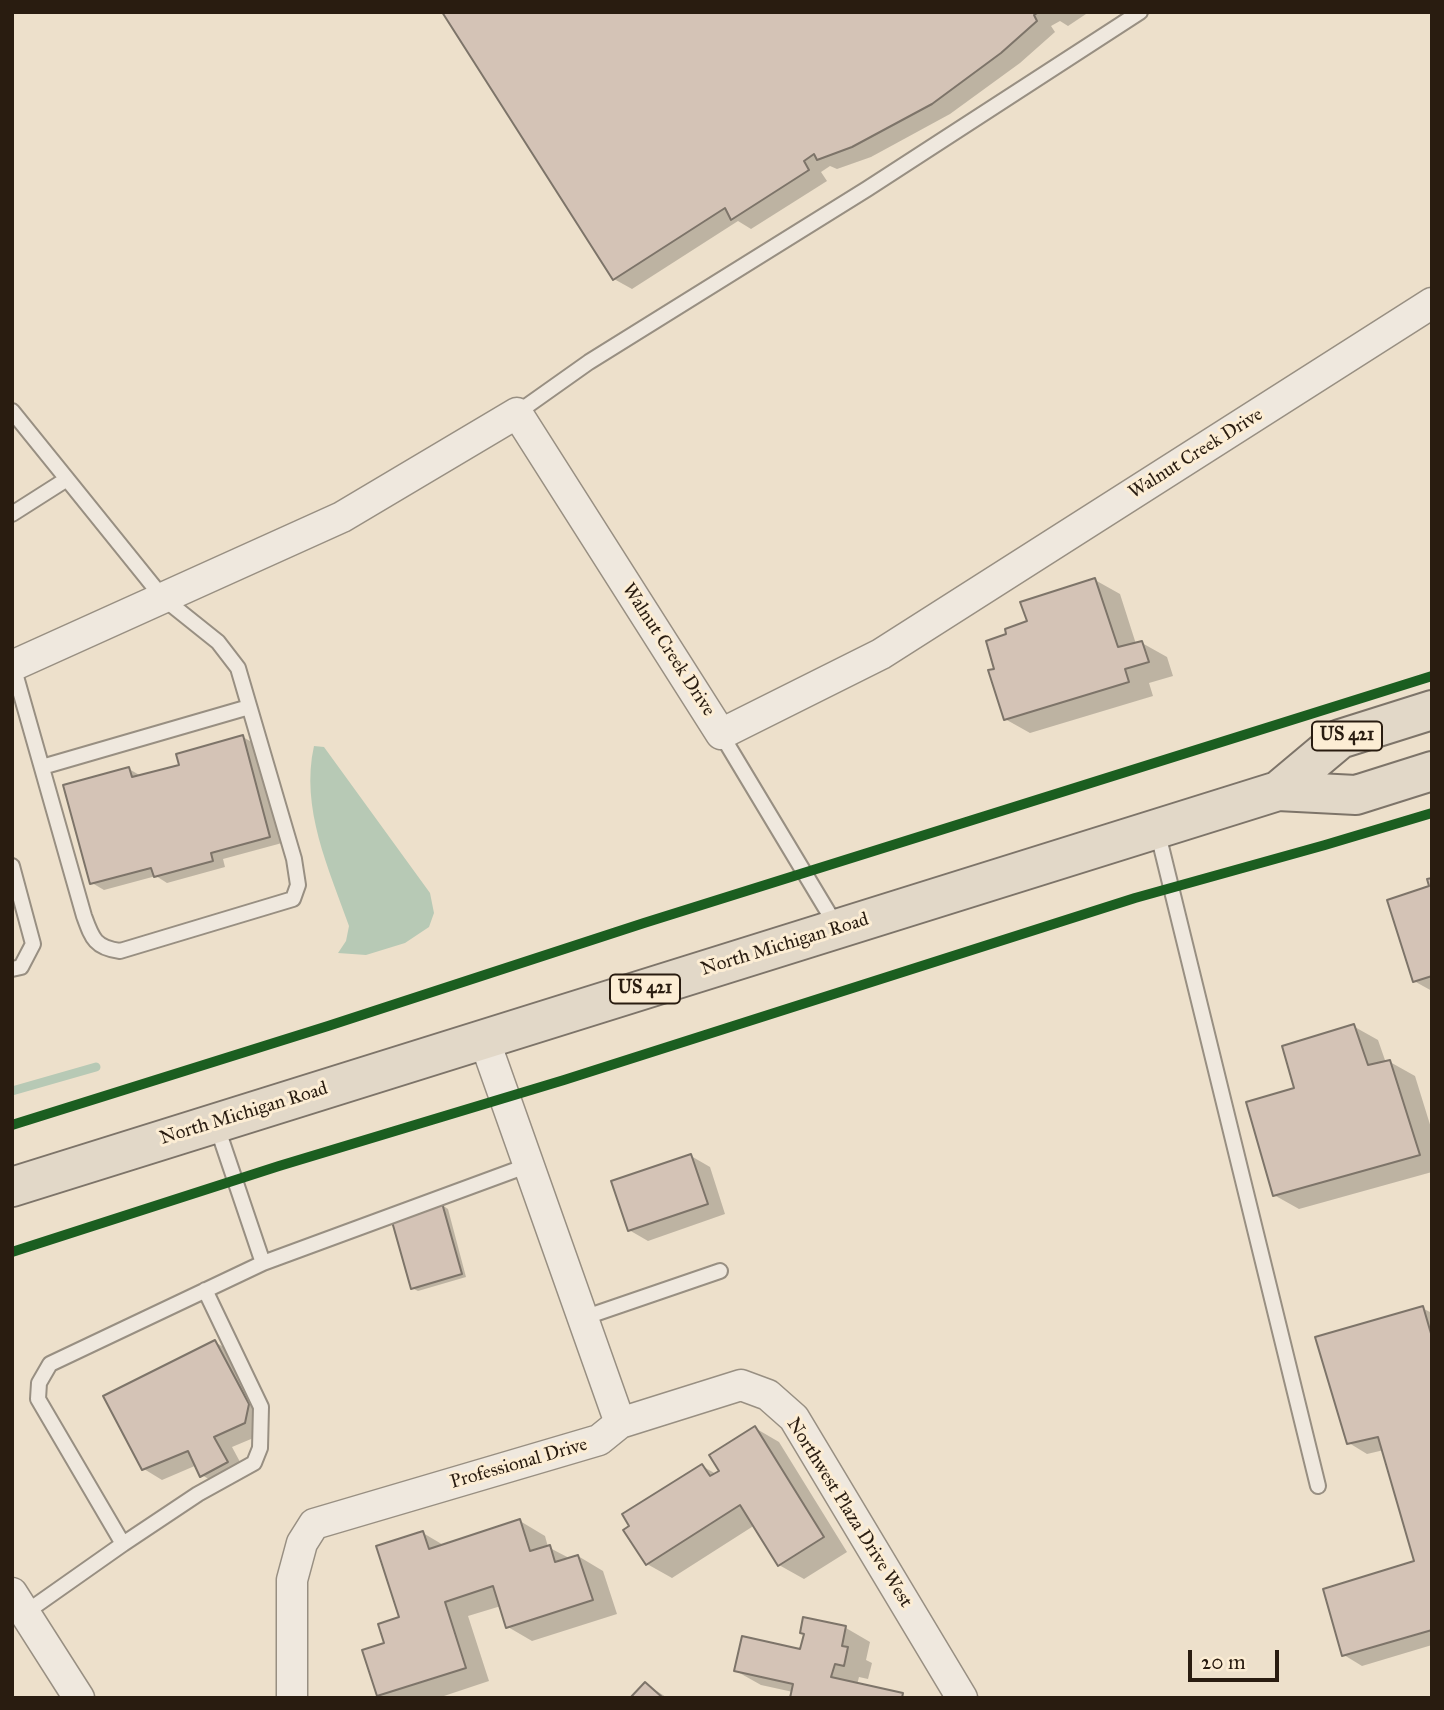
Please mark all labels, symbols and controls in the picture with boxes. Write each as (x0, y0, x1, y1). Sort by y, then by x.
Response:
street label: Walnut Creek Drive (1125, 404, 1267, 504)
street label: Walnut Creek Drive (617, 579, 719, 721)
road number: US 421 (1312, 722, 1382, 750)
street label: North Michigan Road (698, 909, 872, 981)
road number: US 421 (610, 974, 680, 1004)
street label: North Michigan Road (157, 1078, 331, 1150)
street label: Northwest Plaza Drive West (781, 1414, 917, 1612)
street label: Professional Drive (448, 1434, 590, 1494)
scale bar (1192, 1636, 1283, 1680)
text: 20 m (1201, 1649, 1246, 1675)

